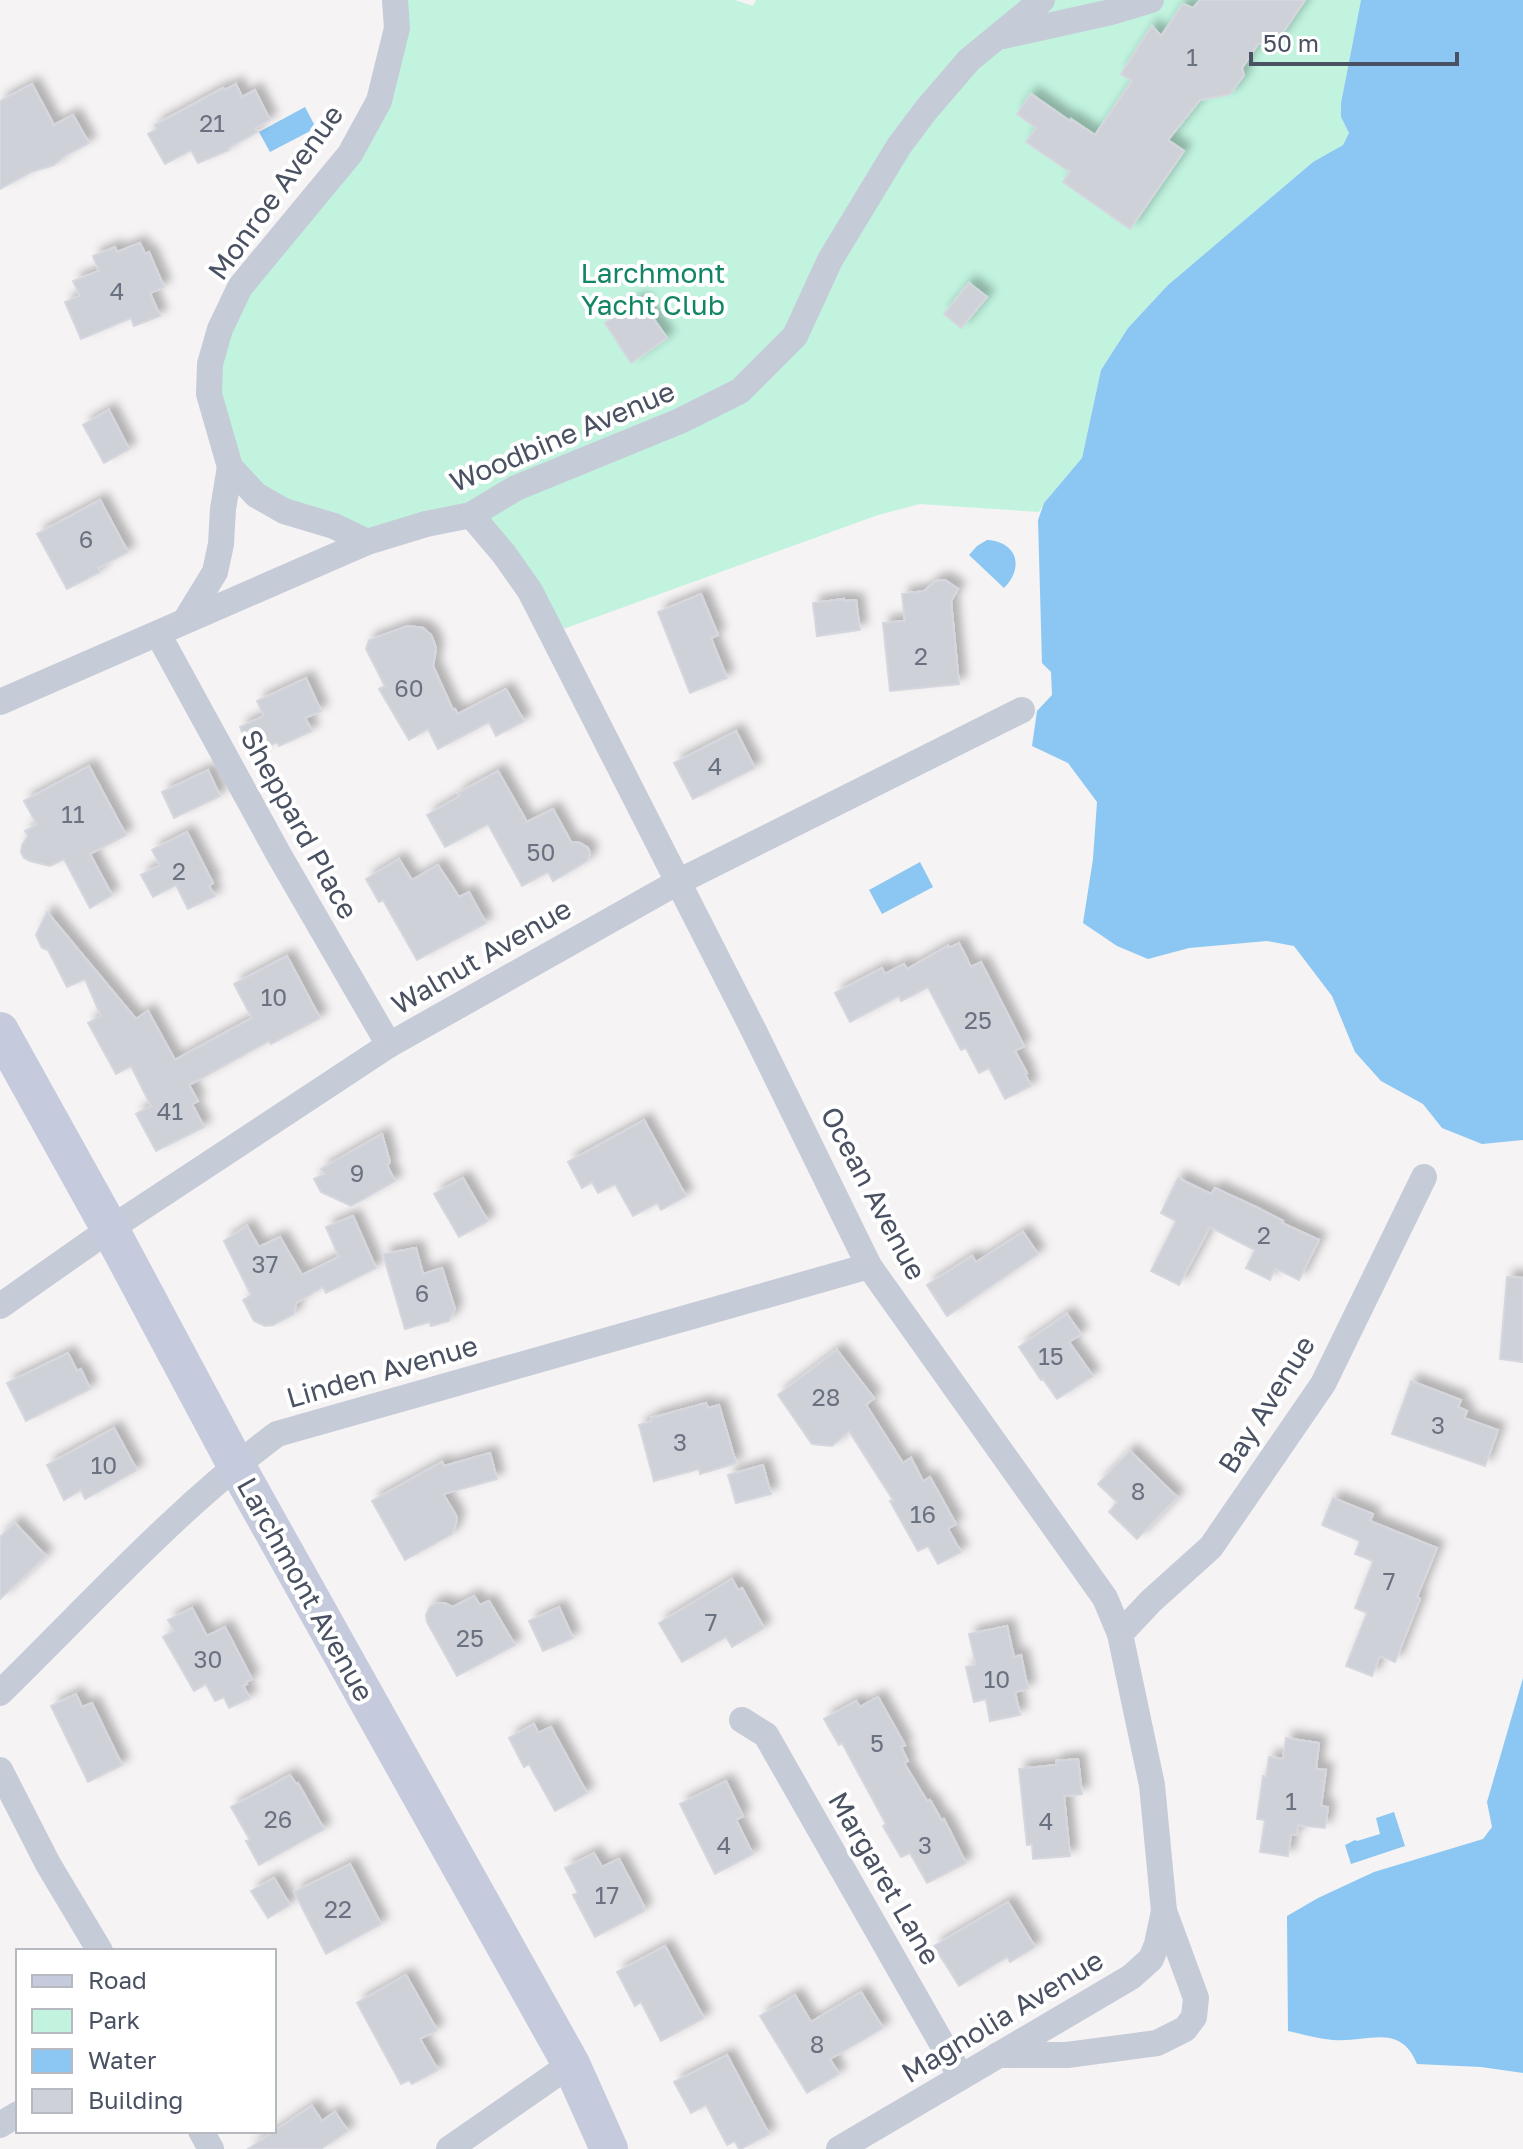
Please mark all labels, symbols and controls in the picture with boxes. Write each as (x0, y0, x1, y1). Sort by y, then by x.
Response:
scale bar (1251, 16, 1457, 66)
text: 50 m (1263, 28, 1319, 57)
house number: 1 (1186, 42, 1198, 71)
street label: Monroe Avenue (201, 98, 349, 286)
house number: 21 (199, 108, 225, 137)
park label: Larchmont Yacht Club (581, 256, 725, 321)
house number: 4 (110, 276, 124, 305)
street label: Woodbine Avenue (445, 374, 679, 498)
house number: 6 (79, 524, 93, 553)
house number: 2 (914, 641, 928, 670)
house number: 60 (394, 673, 424, 702)
street label: Sheppard Place (234, 724, 366, 924)
house number: 4 (708, 751, 722, 780)
house number: 11 (61, 799, 85, 828)
house number: 50 (527, 837, 555, 866)
house number: 2 (172, 856, 186, 885)
street label: Walnut Avenue (385, 891, 577, 1021)
house number: 10 (261, 982, 287, 1011)
house number: 25 (964, 1005, 992, 1034)
house number: 41 (157, 1096, 183, 1125)
street label: Ocean Avenue (815, 1101, 933, 1285)
house number: 9 (350, 1158, 364, 1187)
house number: 2 (1257, 1220, 1271, 1249)
house number: 37 (252, 1249, 278, 1278)
house number: 6 (415, 1278, 429, 1307)
street label: Linden Avenue (283, 1328, 481, 1414)
street label: Bay Avenue (1211, 1329, 1321, 1479)
house number: 15 (1038, 1341, 1064, 1370)
house number: 28 (812, 1382, 840, 1411)
house number: 3 (1431, 1410, 1445, 1439)
house number: 3 (673, 1427, 687, 1456)
house number: 10 (91, 1450, 117, 1479)
street label: Larchmont Avenue (231, 1471, 381, 1707)
house number: 8 (1131, 1476, 1145, 1505)
house number: 16 (910, 1499, 936, 1528)
house number: 7 (1383, 1566, 1395, 1595)
house number: 7 (705, 1607, 717, 1636)
house number: 25 (456, 1623, 484, 1652)
house number: 30 (194, 1644, 222, 1673)
house number: 10 (984, 1664, 1010, 1693)
house number: 5 (870, 1728, 884, 1757)
street label: Margaret Lane (822, 1786, 948, 1970)
house number: 1 (1285, 1786, 1297, 1815)
house number: 26 (264, 1804, 292, 1833)
house number: 4 (1039, 1806, 1053, 1835)
house number: 4 (717, 1830, 731, 1859)
house number: 3 (918, 1830, 932, 1859)
house number: 17 (595, 1880, 619, 1909)
house number: 22 (324, 1894, 352, 1923)
street label: Magnolia Avenue (895, 1943, 1109, 2089)
legend (16, 1949, 276, 2133)
text: Road (88, 1965, 147, 1994)
text: Park (88, 2005, 140, 2034)
house number: 8 (810, 2029, 824, 2058)
text: Water (88, 2045, 156, 2074)
text: Building (88, 2085, 183, 2114)

